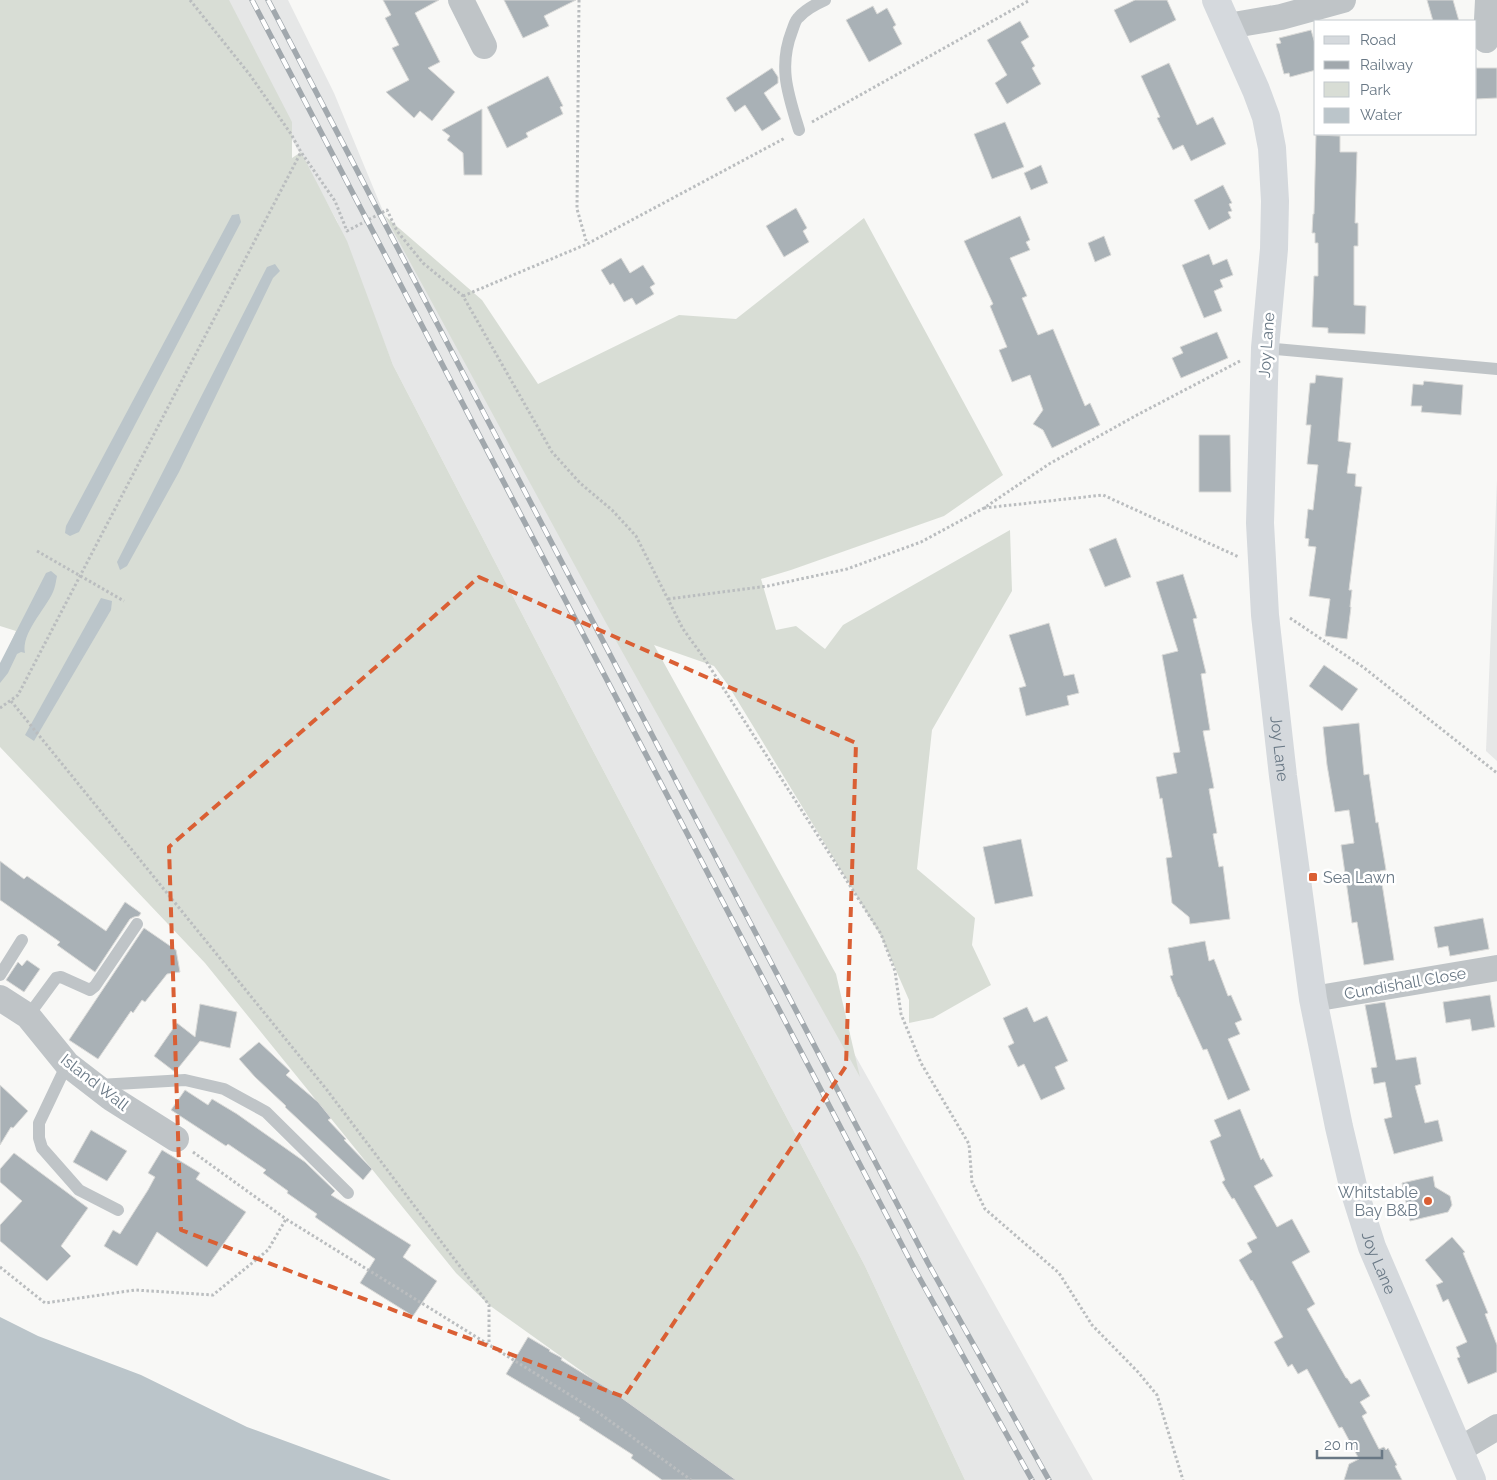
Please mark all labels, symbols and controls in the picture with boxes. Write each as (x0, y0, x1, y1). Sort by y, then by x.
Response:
legend (1314, 20, 1477, 135)
text: Road (1360, 31, 1396, 49)
text: Railway (1360, 56, 1413, 74)
text: Park (1360, 81, 1391, 99)
text: Water (1360, 106, 1403, 124)
street label: Joy Lane (1255, 312, 1278, 379)
street label: Joy Lane (1266, 715, 1293, 783)
place label: Sea Lawn (1323, 868, 1395, 887)
marker: Sea Lawn (1307, 871, 1319, 883)
street label: Cundishall Close (1343, 963, 1467, 1004)
street label: Island Wall (57, 1050, 133, 1115)
place label: Whitstable Bay B&B (1338, 1183, 1418, 1220)
marker: Whitstable Bay B&B (1422, 1195, 1434, 1207)
street label: Joy Lane (1358, 1229, 1400, 1297)
scale bar (1317, 1428, 1382, 1460)
text: 20 m (1324, 1436, 1359, 1454)

